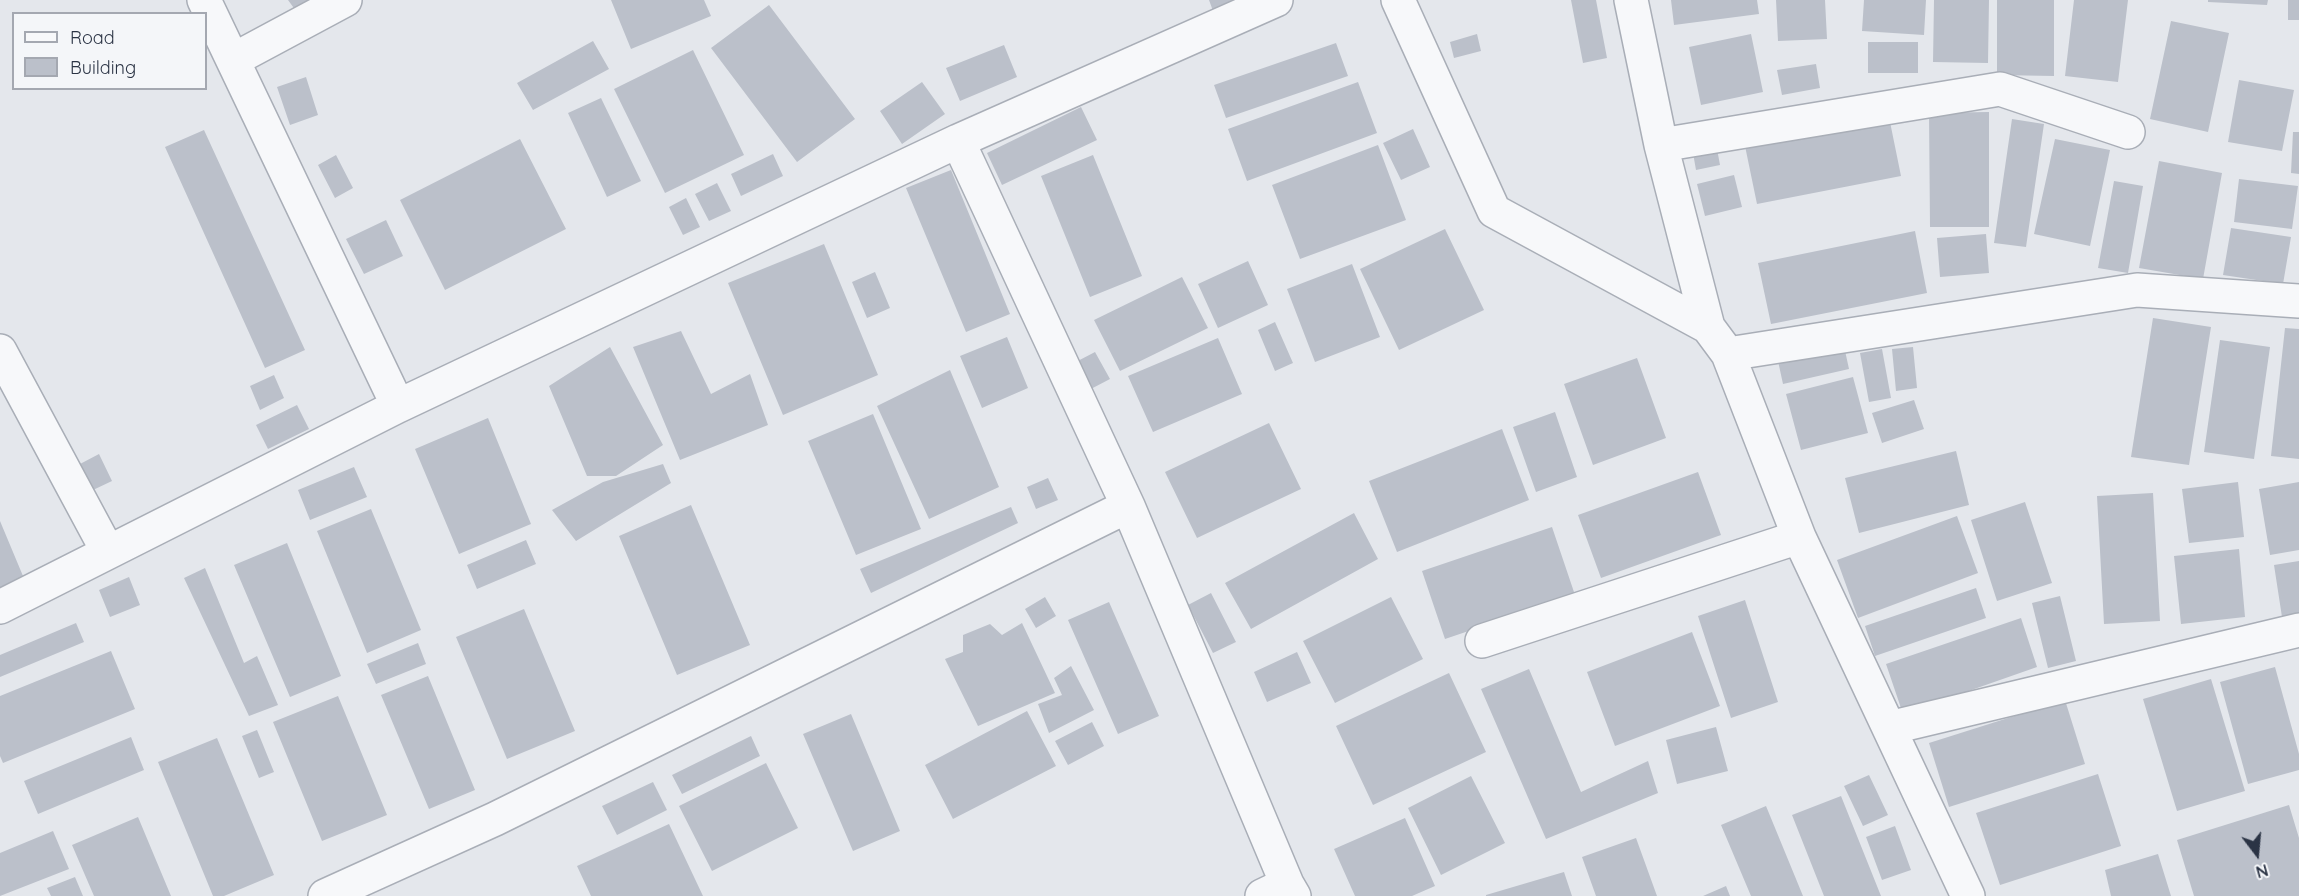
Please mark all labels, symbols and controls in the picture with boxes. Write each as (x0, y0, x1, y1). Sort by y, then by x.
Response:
legend (12, 12, 207, 90)
text: Road (70, 26, 115, 49)
text: Building (70, 56, 136, 79)
north arrow (2227, 824, 2287, 884)
text: N (2254, 860, 2270, 883)

